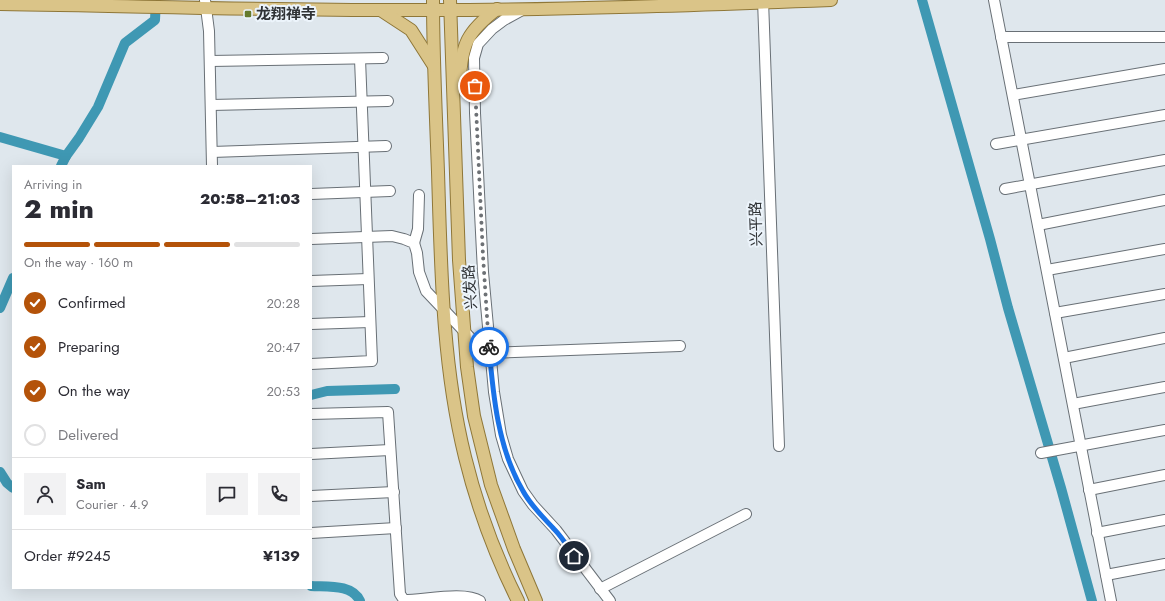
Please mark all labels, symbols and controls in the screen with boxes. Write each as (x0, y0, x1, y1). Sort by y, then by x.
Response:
place label: 龙翔禅寺 (256, 3, 316, 25)
marker: 龙翔禅寺 (243, 9, 253, 19)
pin (458, 69, 492, 103)
icon: bag (464, 75, 486, 97)
text: Arriving in (24, 175, 82, 194)
text: 20:58–21:03 (200, 188, 300, 210)
text: 2 min (24, 190, 94, 228)
street label: 兴平路 (744, 201, 768, 247)
text: On the way · 160 m (24, 253, 133, 272)
street label: 兴发路 (457, 264, 483, 310)
icon: check (24, 292, 46, 314)
text: Confirmed (58, 292, 126, 314)
text: 20:28 (266, 294, 300, 313)
courier (469, 327, 509, 367)
icon: check (24, 336, 46, 358)
text: Preparing (58, 336, 120, 358)
icon: bike (478, 336, 500, 358)
text: 20:47 (266, 338, 300, 357)
icon: check (24, 380, 46, 402)
text: On the way (58, 380, 130, 402)
text: 20:53 (266, 382, 300, 401)
text: Delivered (58, 424, 119, 446)
button: person (24, 473, 66, 515)
text: Sam (76, 473, 106, 495)
button: chat (206, 473, 248, 515)
button: phone (258, 473, 300, 515)
text: Courier · 4.9 (76, 495, 149, 514)
pin (557, 539, 591, 573)
text: Order #9245 (24, 545, 110, 567)
text: ¥139 (263, 545, 300, 567)
icon: home (563, 545, 585, 567)

